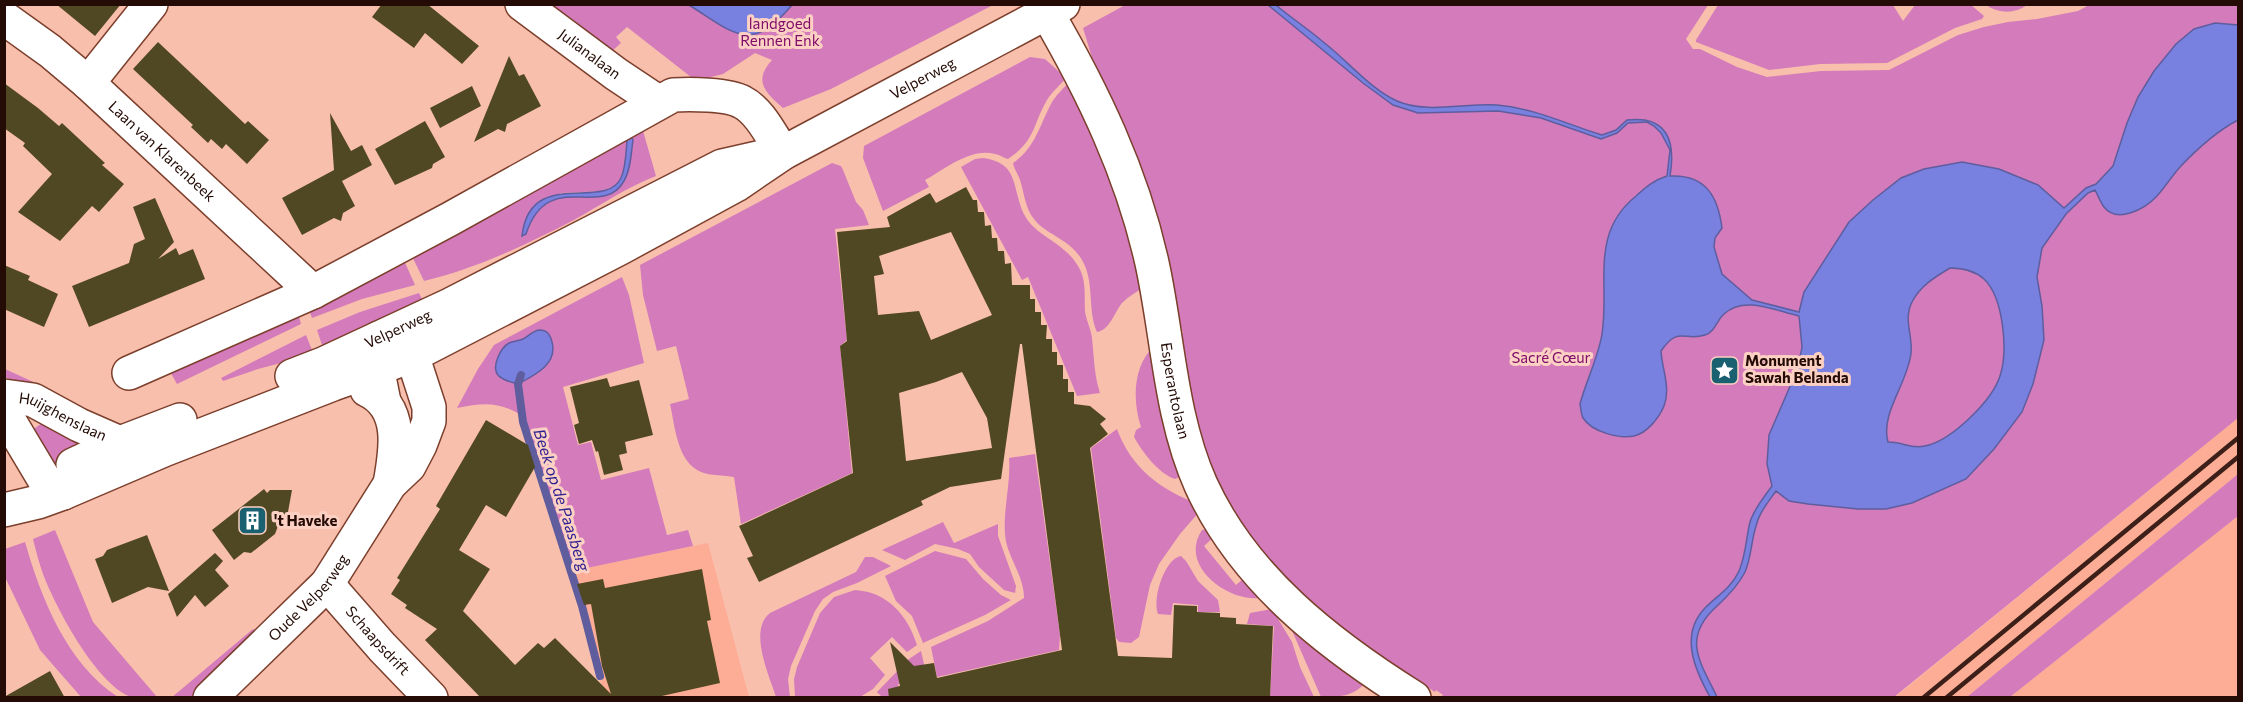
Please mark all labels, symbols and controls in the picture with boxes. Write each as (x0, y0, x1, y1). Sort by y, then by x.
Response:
park label: landgoed Rennen Enk (740, 14, 820, 49)
street label: Julianalaan (555, 24, 625, 82)
street label: Velperweg (886, 53, 958, 103)
street label: Laan van Klarenbeek (105, 97, 220, 205)
street label: Velperweg (361, 305, 434, 351)
street label: Esperantolaan (1158, 341, 1194, 441)
park label: Sacré Cœur (1511, 348, 1591, 366)
place label: Monument Sawah Belanda (1745, 351, 1849, 386)
place icon: Monument Sawah Belanda (1708, 354, 1740, 386)
street label: Huijghenslaan (18, 388, 110, 444)
water label: Beek op de Paasberg (530, 426, 595, 575)
building icon: 't Haveke (237, 505, 269, 537)
place label: 't Haveke (274, 511, 337, 529)
street label: Oude Velperweg (264, 550, 352, 644)
street label: Schaapsdrift (342, 602, 414, 678)

